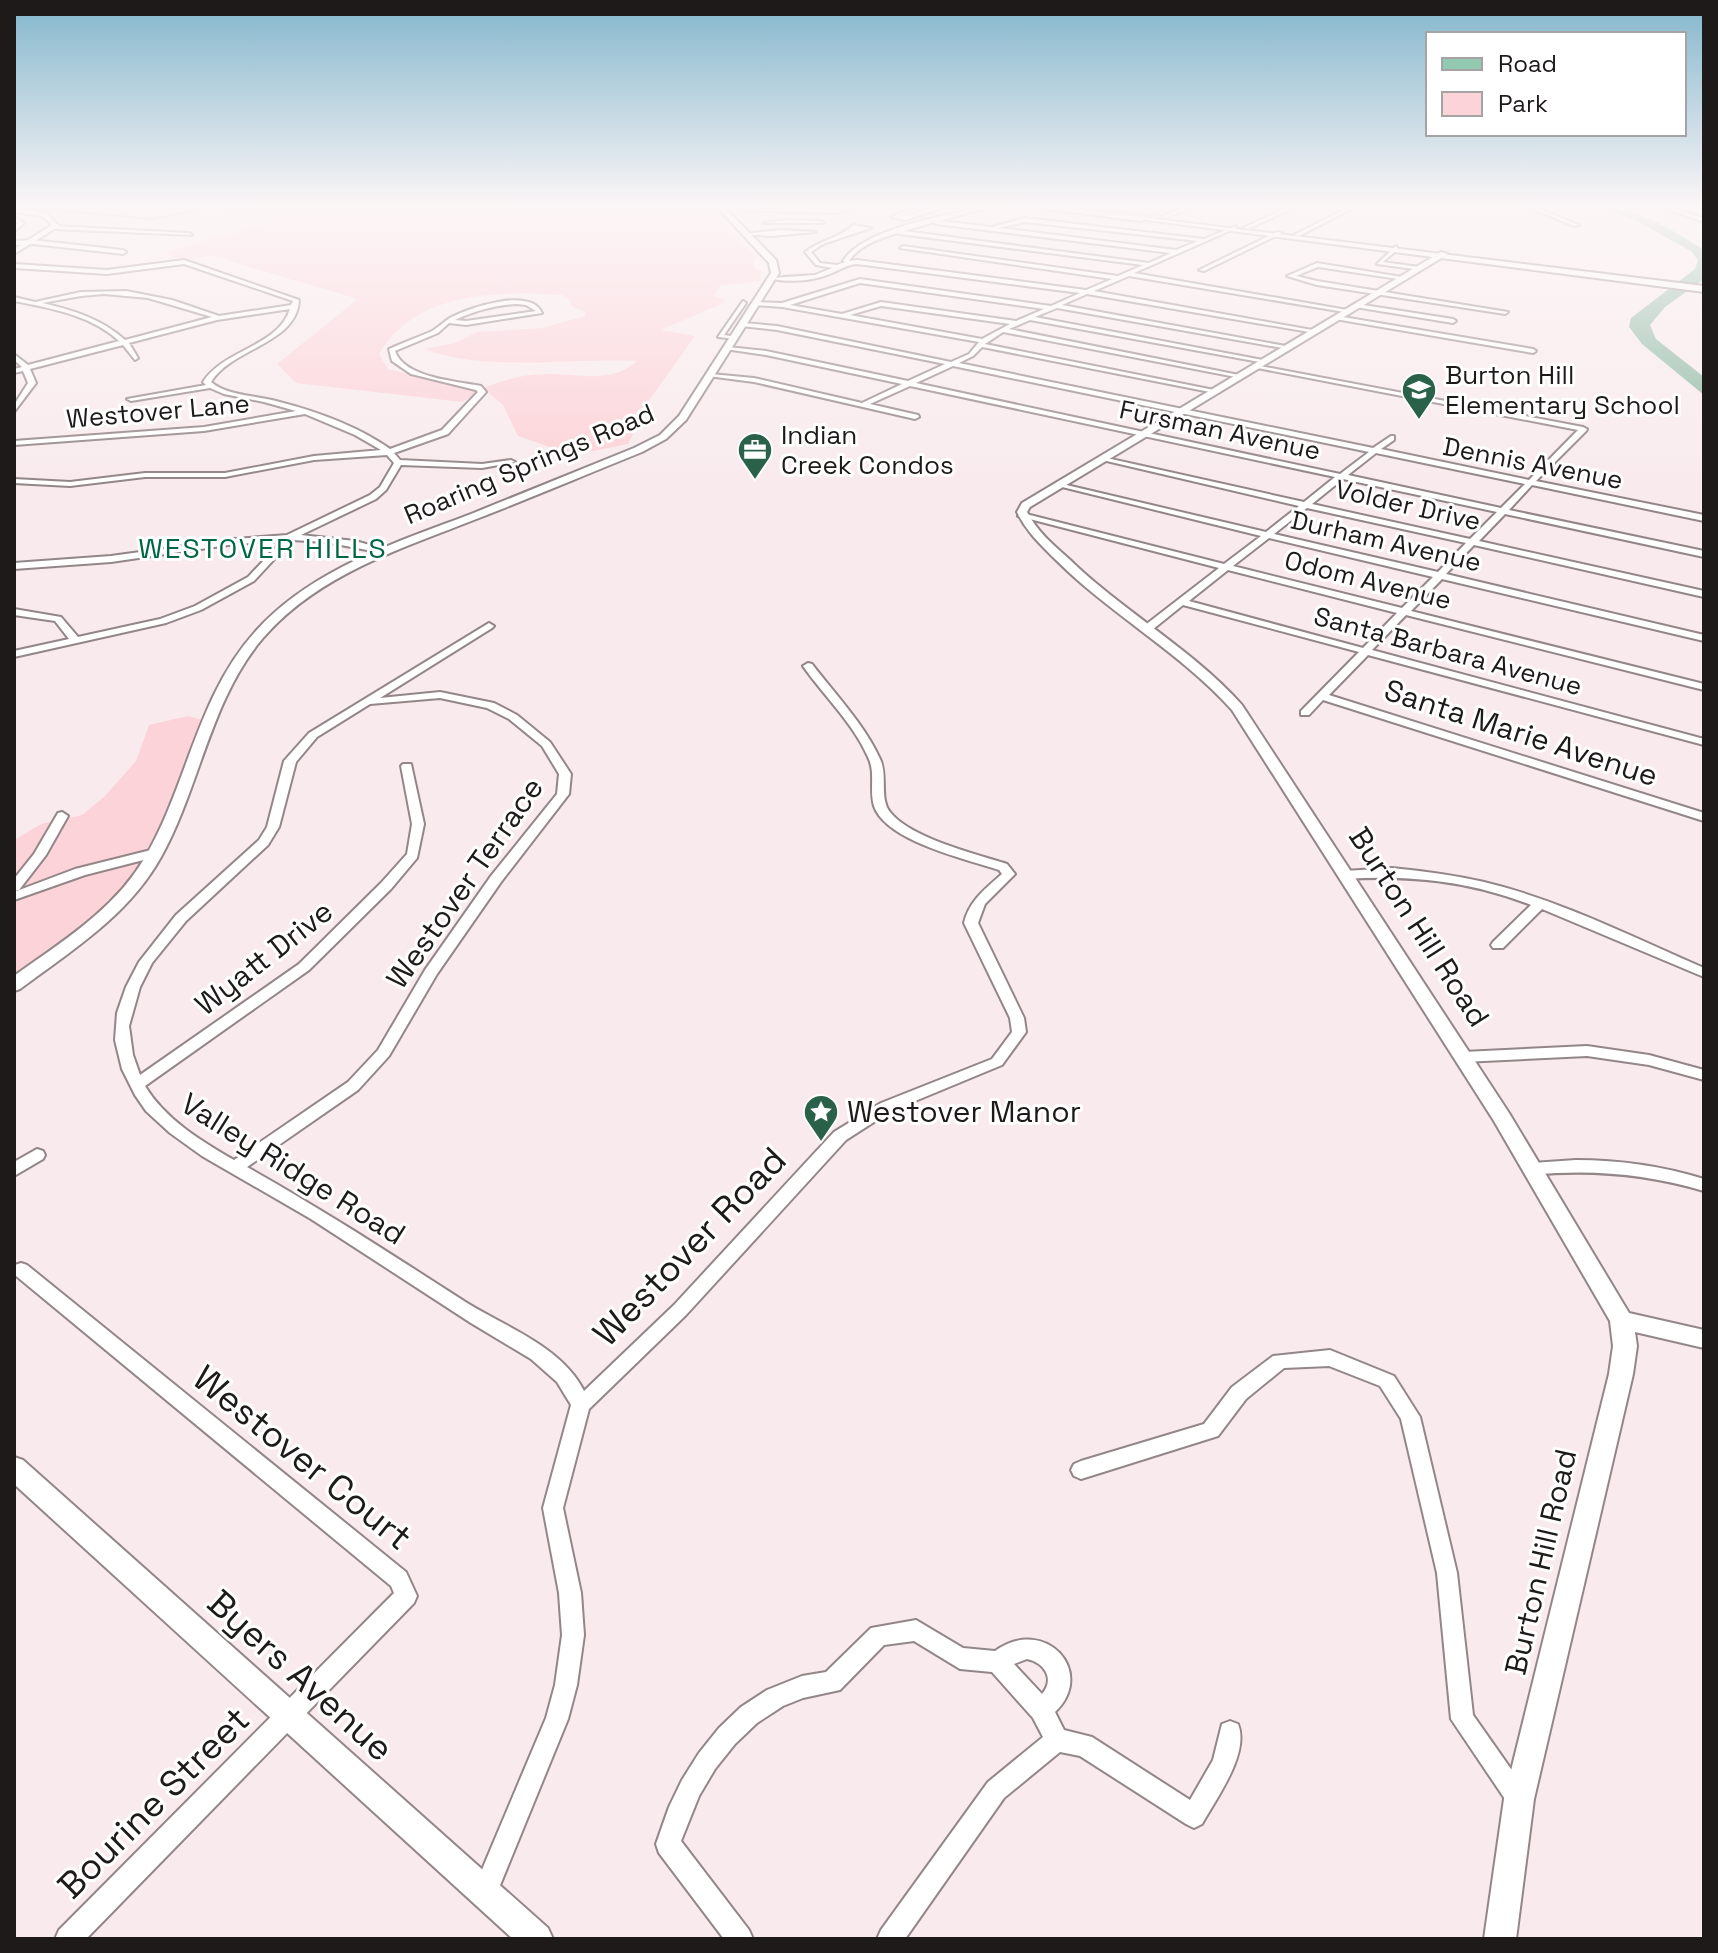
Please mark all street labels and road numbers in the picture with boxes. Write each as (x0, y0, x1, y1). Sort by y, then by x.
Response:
street label: Westover Lane (65, 386, 251, 436)
street label: Fursman Avenue (1116, 392, 1324, 468)
street label: Roaring Springs Road (399, 396, 659, 532)
street label: Dennis Avenue (1440, 429, 1626, 497)
street label: Volder Drive (1332, 472, 1484, 538)
street label: Durham Avenue (1287, 503, 1485, 579)
street label: Odom Avenue (1281, 543, 1455, 617)
street label: Santa Barbara Avenue (1310, 599, 1586, 703)
street label: Santa Marie Avenue (1380, 670, 1663, 795)
street label: Westover Terrace (377, 770, 552, 996)
street label: Burton Hill Road (1340, 819, 1499, 1034)
street label: Wyatt Drive (187, 892, 341, 1024)
street label: Valley Ridge Road (174, 1084, 413, 1253)
street label: Westover Road (583, 1137, 796, 1356)
street label: Westover Court (184, 1355, 421, 1560)
street label: Burton Hill Road (1496, 1445, 1585, 1679)
street label: Byers Avenue (198, 1580, 403, 1772)
street label: Bourine Street (48, 1697, 259, 1908)

